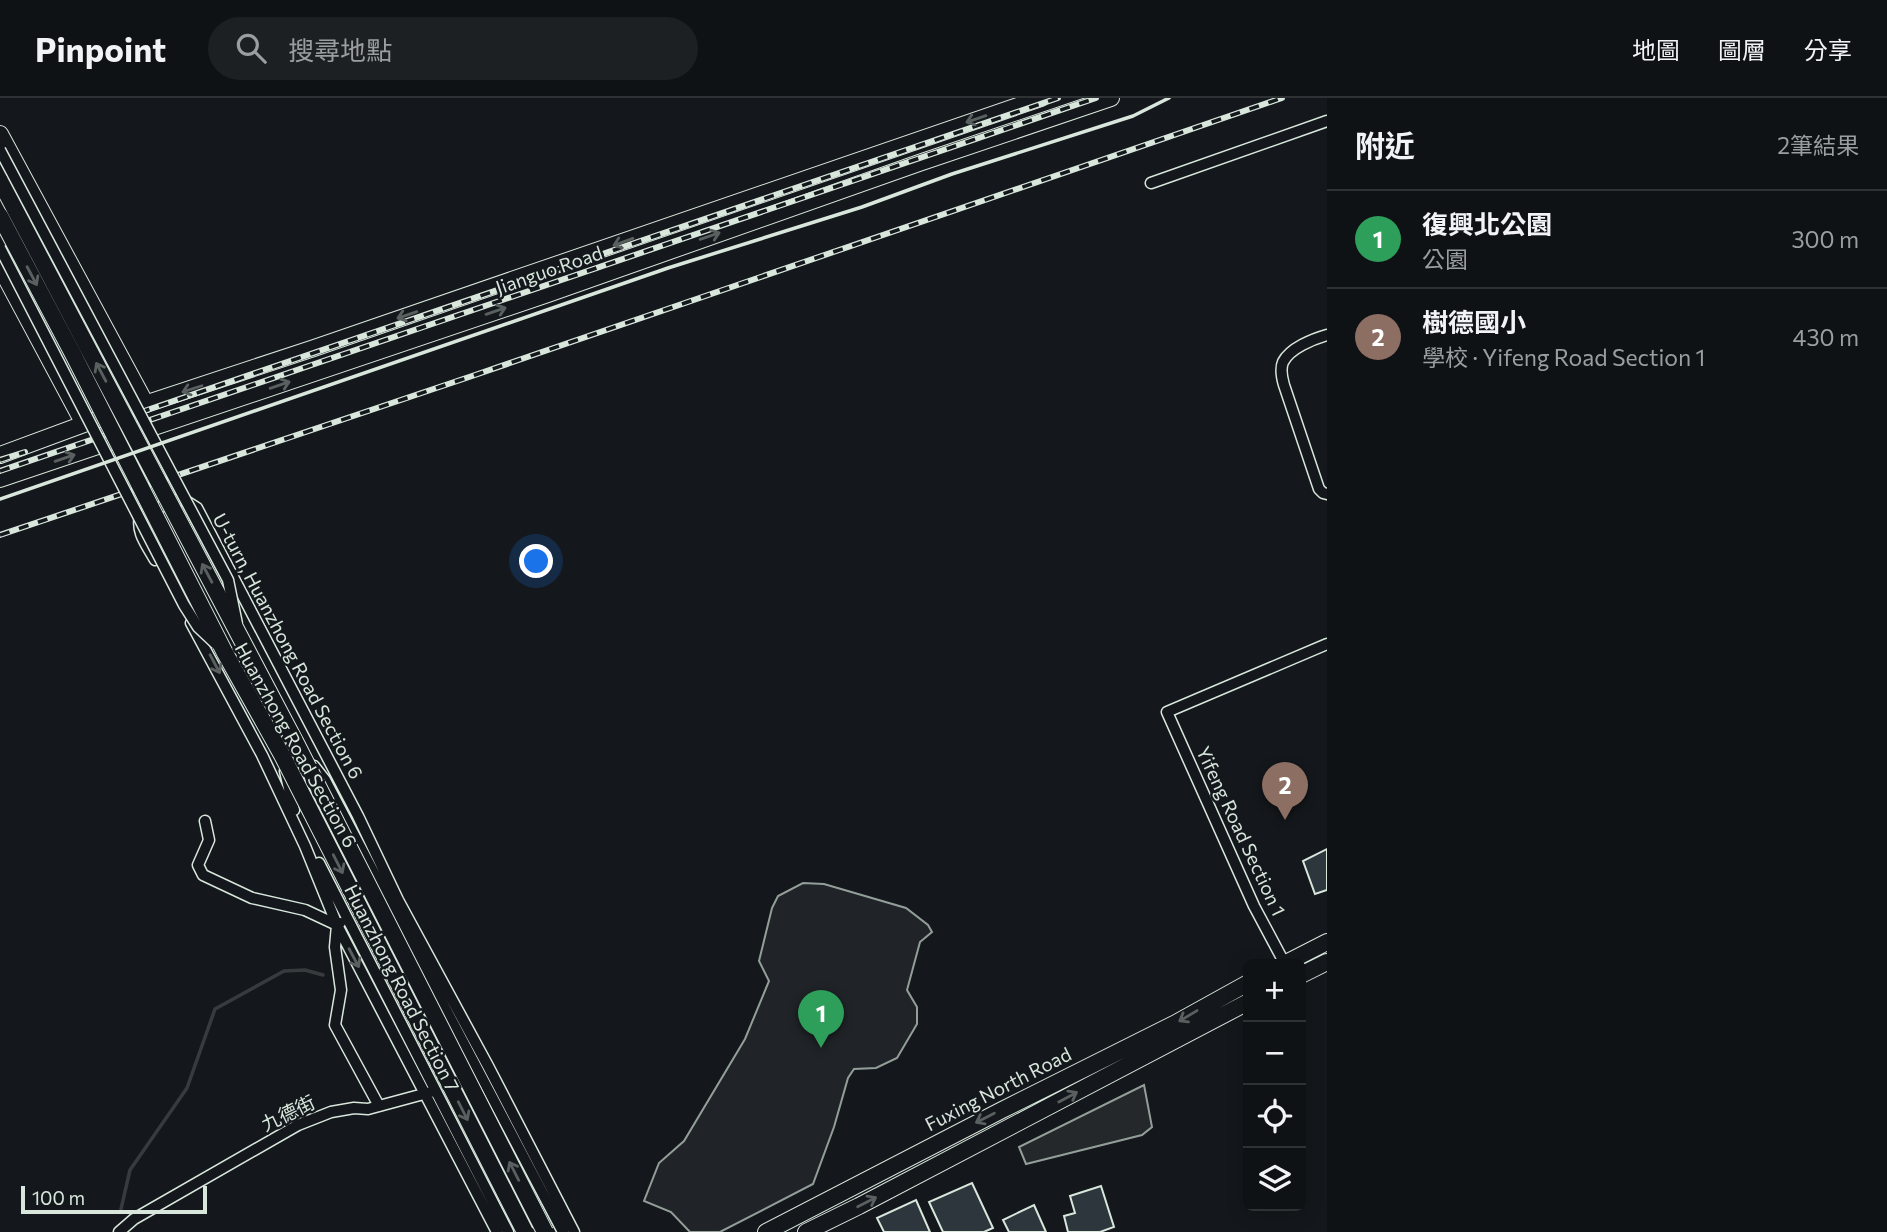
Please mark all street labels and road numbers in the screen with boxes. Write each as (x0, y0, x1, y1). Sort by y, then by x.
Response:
street label: Jianguo Road (492, 241, 605, 299)
street label: U-turn, Huanzhong Road Section 6 (208, 509, 368, 783)
street label: Huanzhong Road Section 6 (230, 639, 362, 851)
street label: Yifeng Road Section 1 (1192, 742, 1291, 919)
street label: Huanzhong Road Section 7 (340, 880, 465, 1095)
street label: Fuxing North Road (921, 1042, 1075, 1135)
street label: 九德街 (257, 1090, 318, 1135)

